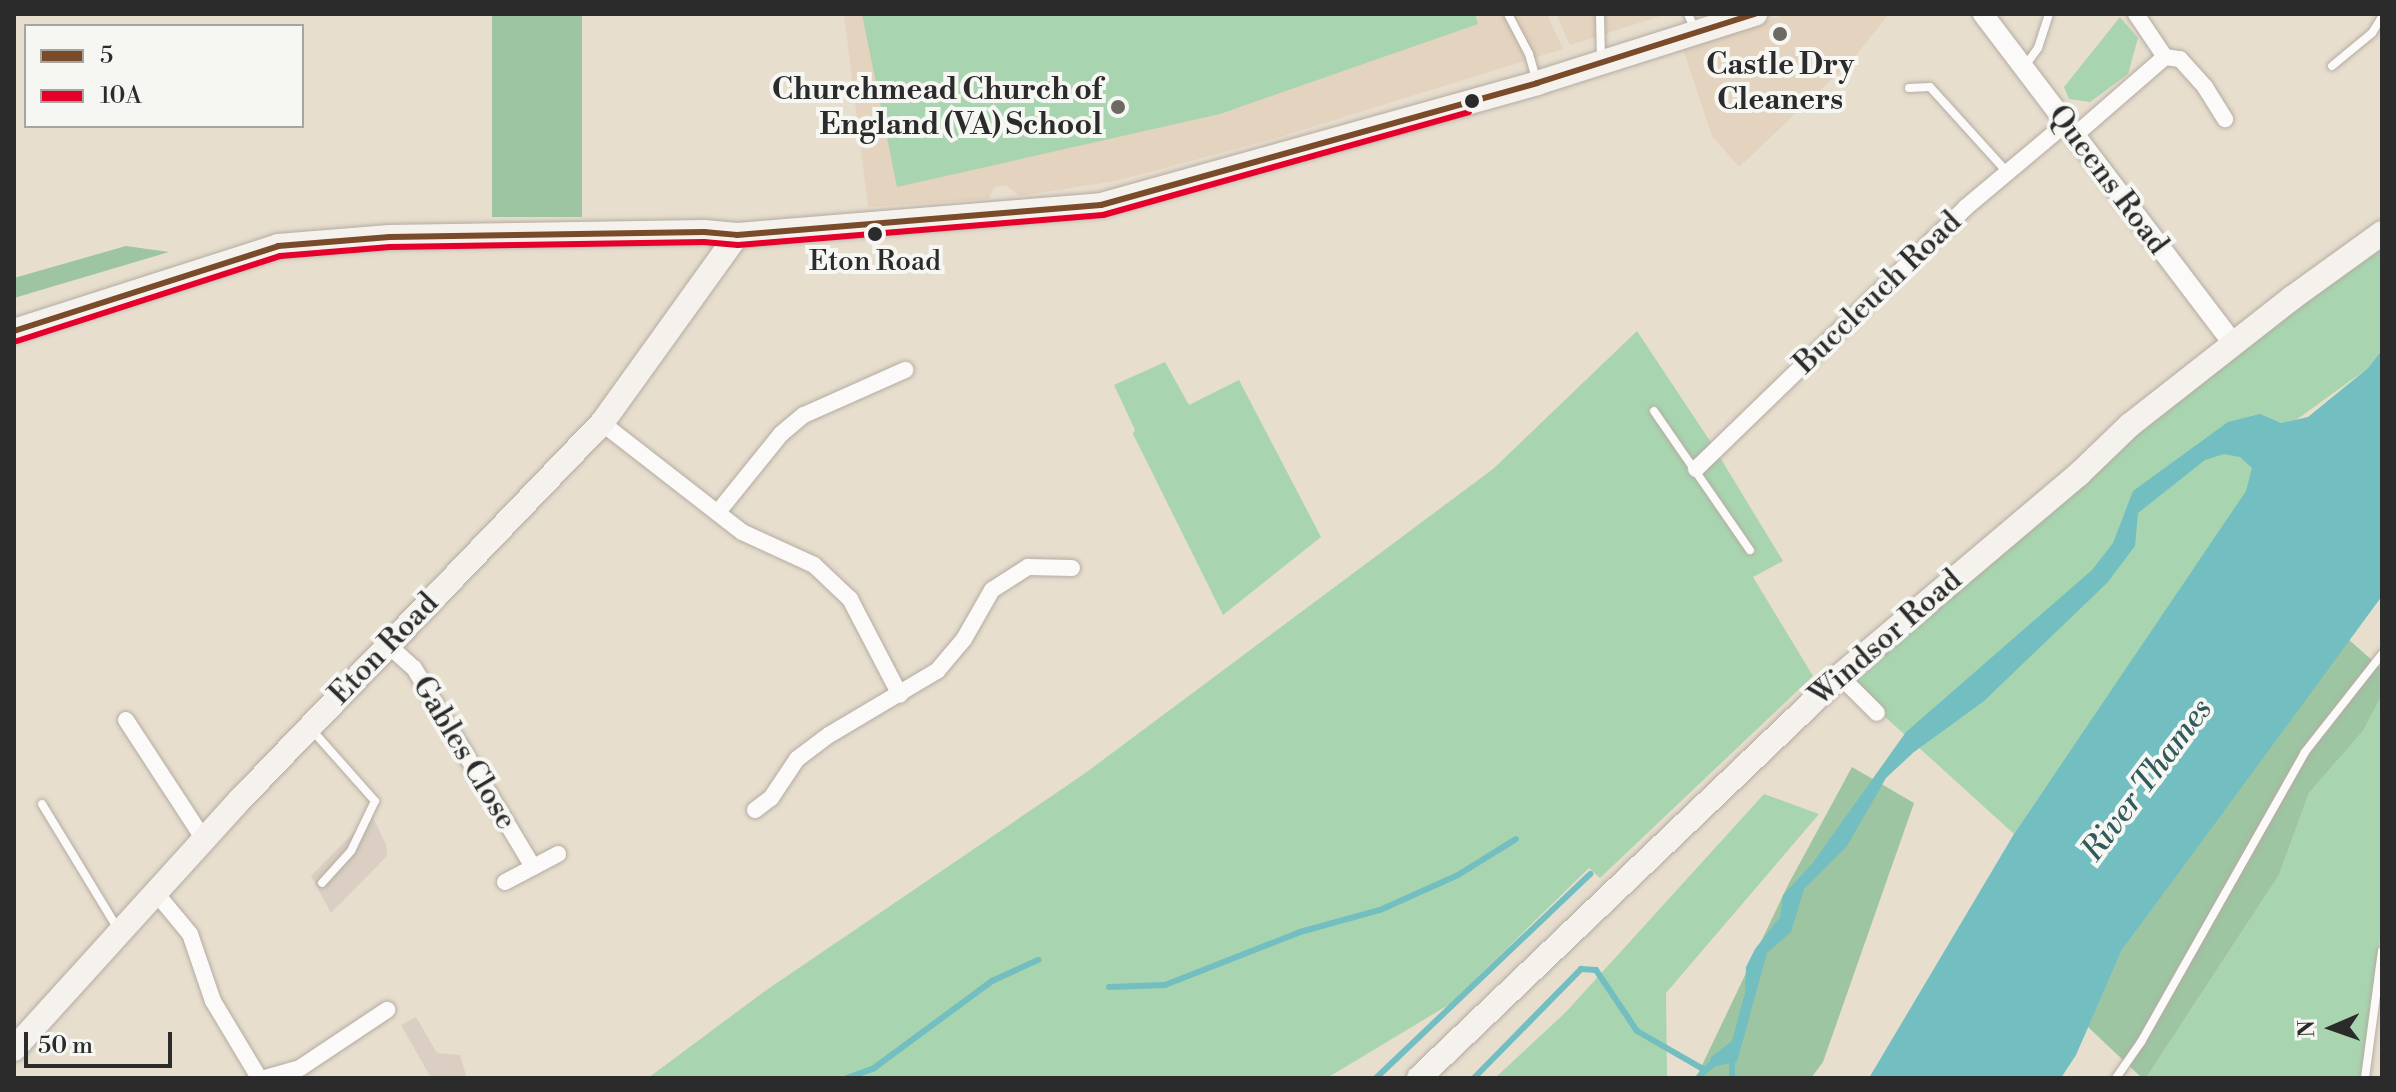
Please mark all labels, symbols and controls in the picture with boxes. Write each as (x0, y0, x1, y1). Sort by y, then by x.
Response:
legend (24, 24, 304, 128)
marker: Castle Dry Cleaners (1771, 25, 1789, 43)
text: 5 (100, 41, 113, 71)
place label: Castle Dry Cleaners (1706, 47, 1854, 118)
place label: Churchmead Church of England (VA) School (772, 72, 1102, 142)
text: 10A (100, 81, 142, 111)
unlabelled marker (1464, 93, 1480, 109)
marker: Churchmead Church of England (VA) School (1109, 98, 1127, 116)
street label: Queens Road (2040, 98, 2176, 262)
street label: Buccleuch Road (1787, 204, 1969, 382)
marker: Eton Road (867, 226, 883, 242)
place label: Eton Road (809, 245, 941, 279)
street label: Windsor Road (1803, 562, 1969, 714)
street label: Eton Road (322, 586, 446, 712)
street label: Gables Close (404, 670, 524, 836)
water label: River Thames (2074, 691, 2220, 869)
north arrow (2292, 988, 2372, 1068)
scale bar (28, 1016, 176, 1066)
text: N (2294, 1020, 2321, 1038)
text: 50 m (38, 1031, 93, 1061)

